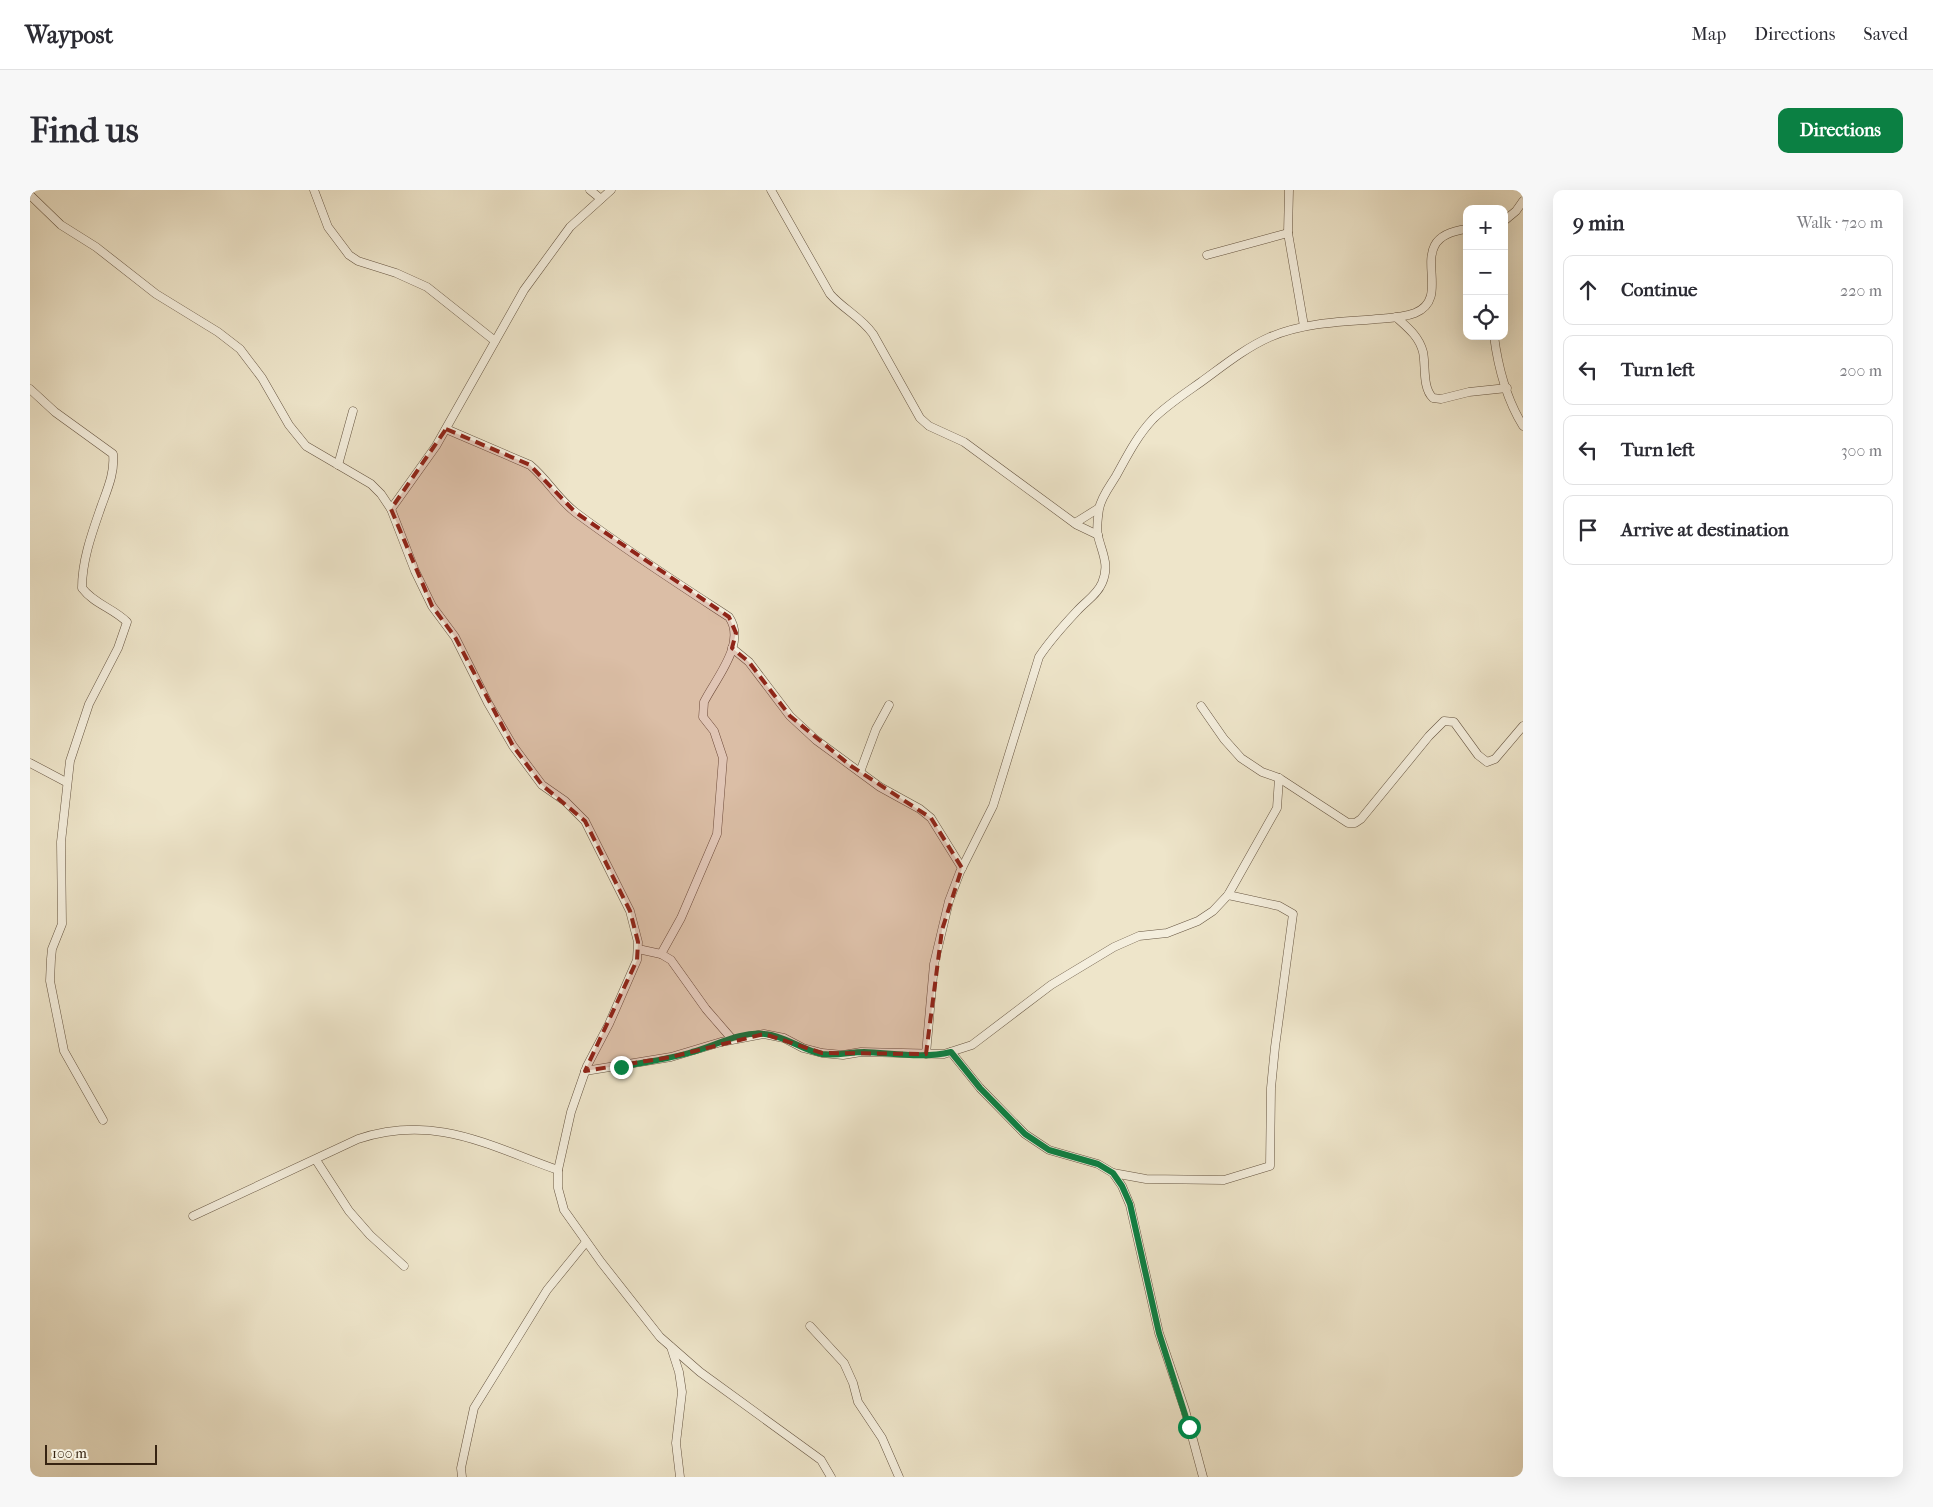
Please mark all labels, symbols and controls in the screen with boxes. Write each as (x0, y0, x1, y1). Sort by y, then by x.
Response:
text: Waypost (25, 21, 113, 49)
text: Map (1692, 24, 1726, 45)
text: Directions (1754, 24, 1835, 45)
text: Saved (1863, 24, 1908, 45)
button: Directions (1778, 108, 1903, 153)
text: Find us (30, 110, 139, 151)
map controls (1463, 205, 1508, 340)
button: + (1463, 205, 1508, 250)
text: 9 min (1573, 211, 1624, 235)
text: Walk · 720 m (1797, 213, 1883, 232)
button: − (1463, 250, 1508, 295)
icon: ahead (1574, 276, 1602, 304)
text: Continue (1621, 279, 1697, 301)
text: 220 m (1840, 281, 1882, 300)
button: locate (1463, 295, 1508, 340)
icon: left (1574, 356, 1602, 384)
text: Turn left (1621, 359, 1695, 381)
text: 200 m (1839, 361, 1882, 380)
icon: left (1574, 436, 1602, 464)
text: Turn left (1621, 439, 1695, 461)
text: 300 m (1841, 441, 1882, 460)
icon: arrive (1574, 516, 1602, 544)
text: Arrive at destination (1621, 519, 1789, 541)
route end (610, 1056, 633, 1079)
route start (1178, 1416, 1201, 1439)
scale bar (45, 1442, 158, 1465)
text: 100 m (52, 1445, 87, 1462)

